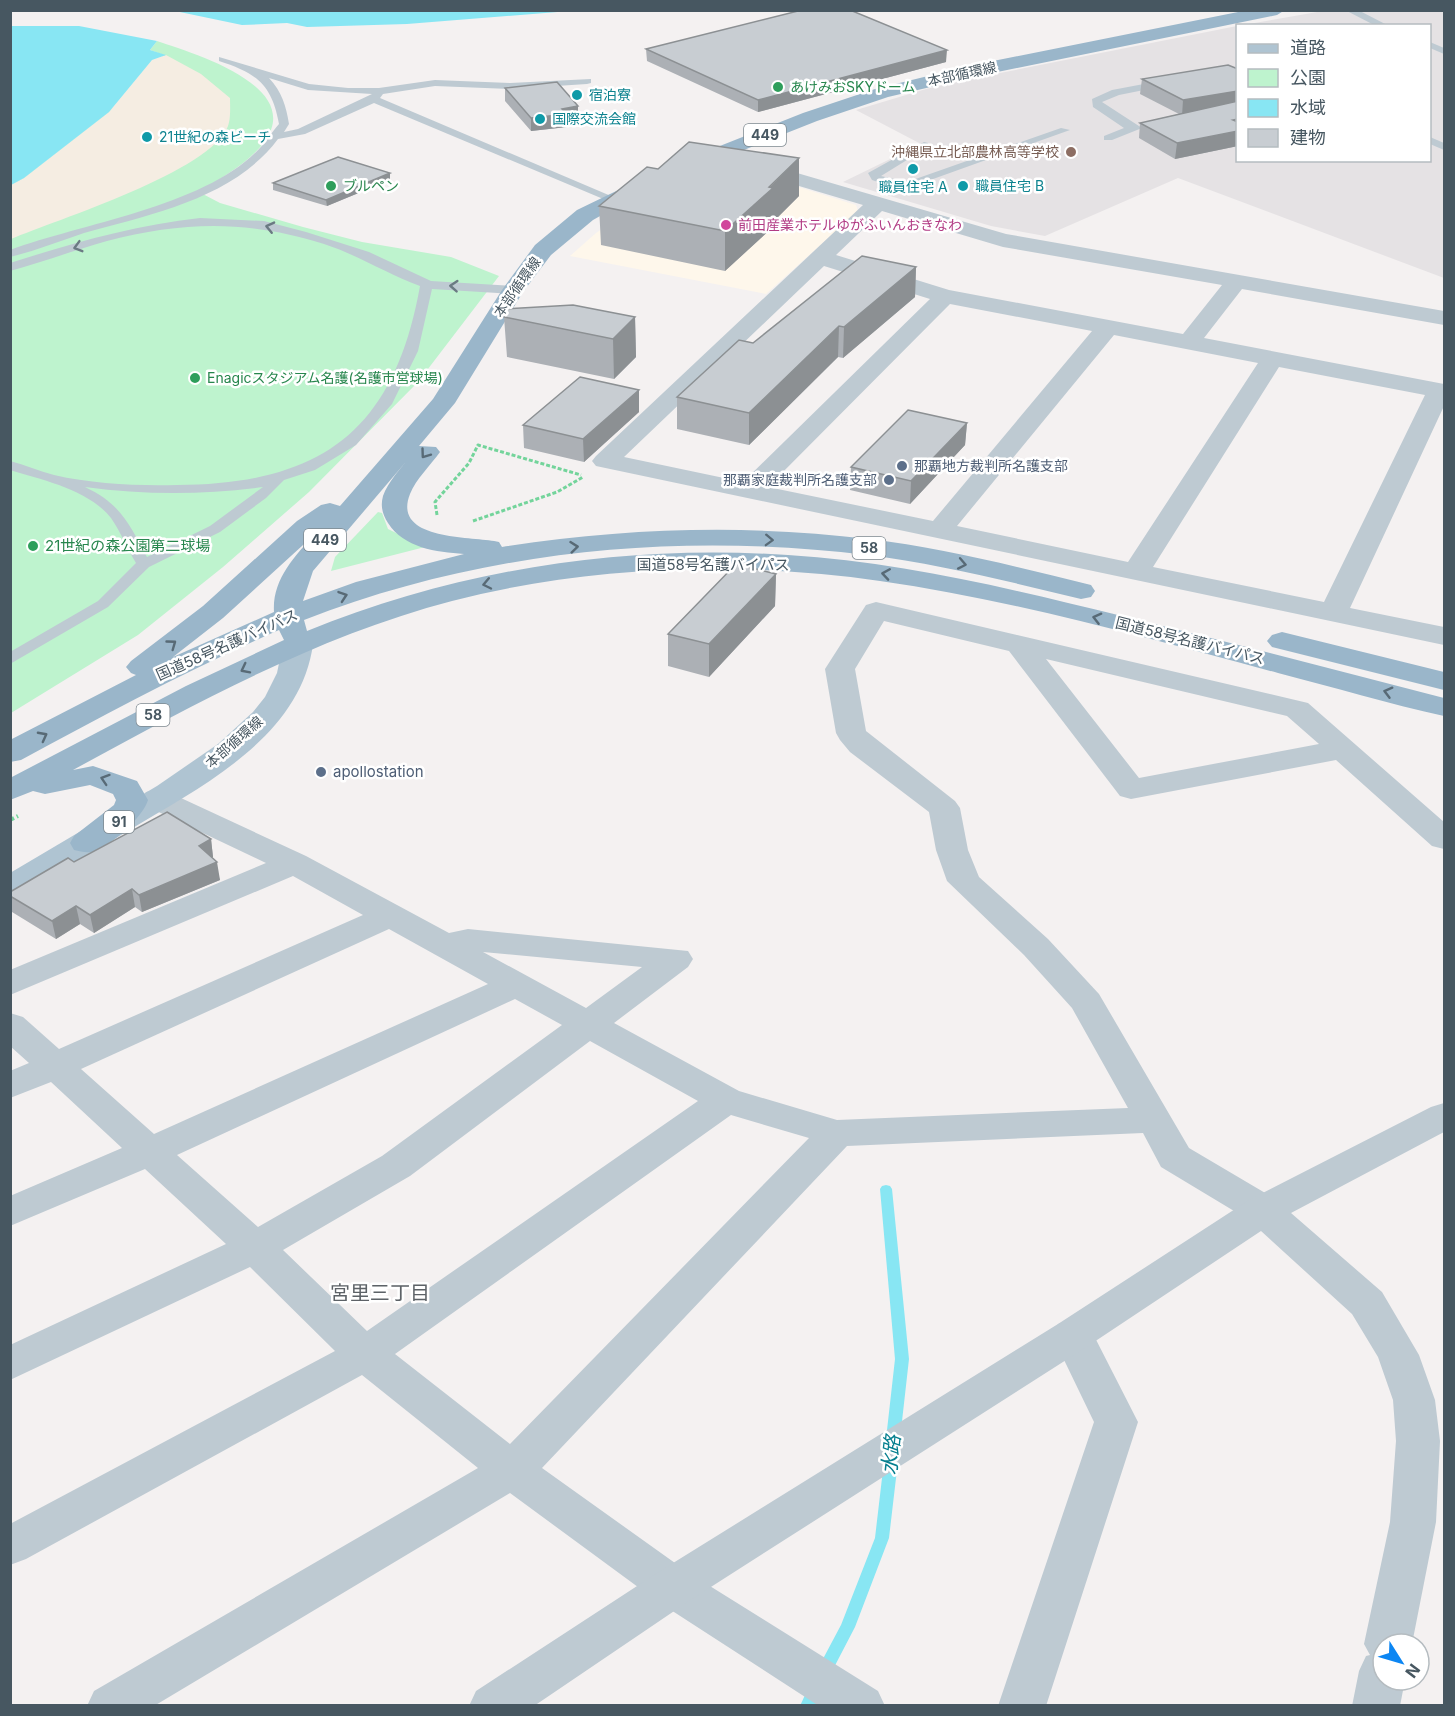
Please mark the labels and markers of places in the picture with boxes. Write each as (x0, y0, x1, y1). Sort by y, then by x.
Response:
place label: あけみおSKYドーム (790, 78, 915, 95)
marker: あけみおSKYドーム (771, 80, 785, 94)
place label: 宿泊寮 (589, 86, 631, 103)
marker: 宿泊寮 (570, 88, 584, 102)
place label: 国際交流会館 (552, 110, 636, 127)
marker: 国際交流会館 (533, 112, 547, 126)
place label: 21世紀の森ビーチ (159, 128, 271, 145)
marker: 21世紀の森ビーチ (140, 130, 154, 144)
place label: 沖縄県立北部農林高等学校 (891, 143, 1059, 160)
marker: 沖縄県立北部農林高等学校 (1064, 145, 1078, 159)
marker: 職員住宅 A (906, 162, 920, 176)
place label: ブルペン (343, 177, 399, 194)
place label: 職員住宅 B (975, 177, 1044, 194)
place label: 職員住宅 A (878, 178, 948, 195)
marker: ブルペン (324, 179, 338, 193)
marker: 職員住宅 B (956, 179, 970, 193)
place label: 前田産業ホテルゆがふいんおきなわ (738, 216, 962, 233)
marker: 前田産業ホテルゆがふいんおきなわ (719, 218, 733, 232)
place label: Enagicスタジアム名護(名護市営球場) (207, 369, 443, 386)
marker: Enagicスタジアム名護(名護市営球場) (188, 371, 202, 385)
place label: 那覇地方裁判所名護支部 (914, 457, 1068, 474)
marker: 那覇地方裁判所名護支部 (895, 459, 909, 473)
place label: 那覇家庭裁判所名護支部 (723, 471, 877, 488)
marker: 那覇家庭裁判所名護支部 (882, 473, 896, 487)
place label: 21世紀の森公園第二球場 (45, 536, 210, 555)
marker: 21世紀の森公園第二球場 (26, 539, 40, 553)
place label: apollostation (333, 762, 424, 781)
marker: apollostation (314, 765, 328, 779)

